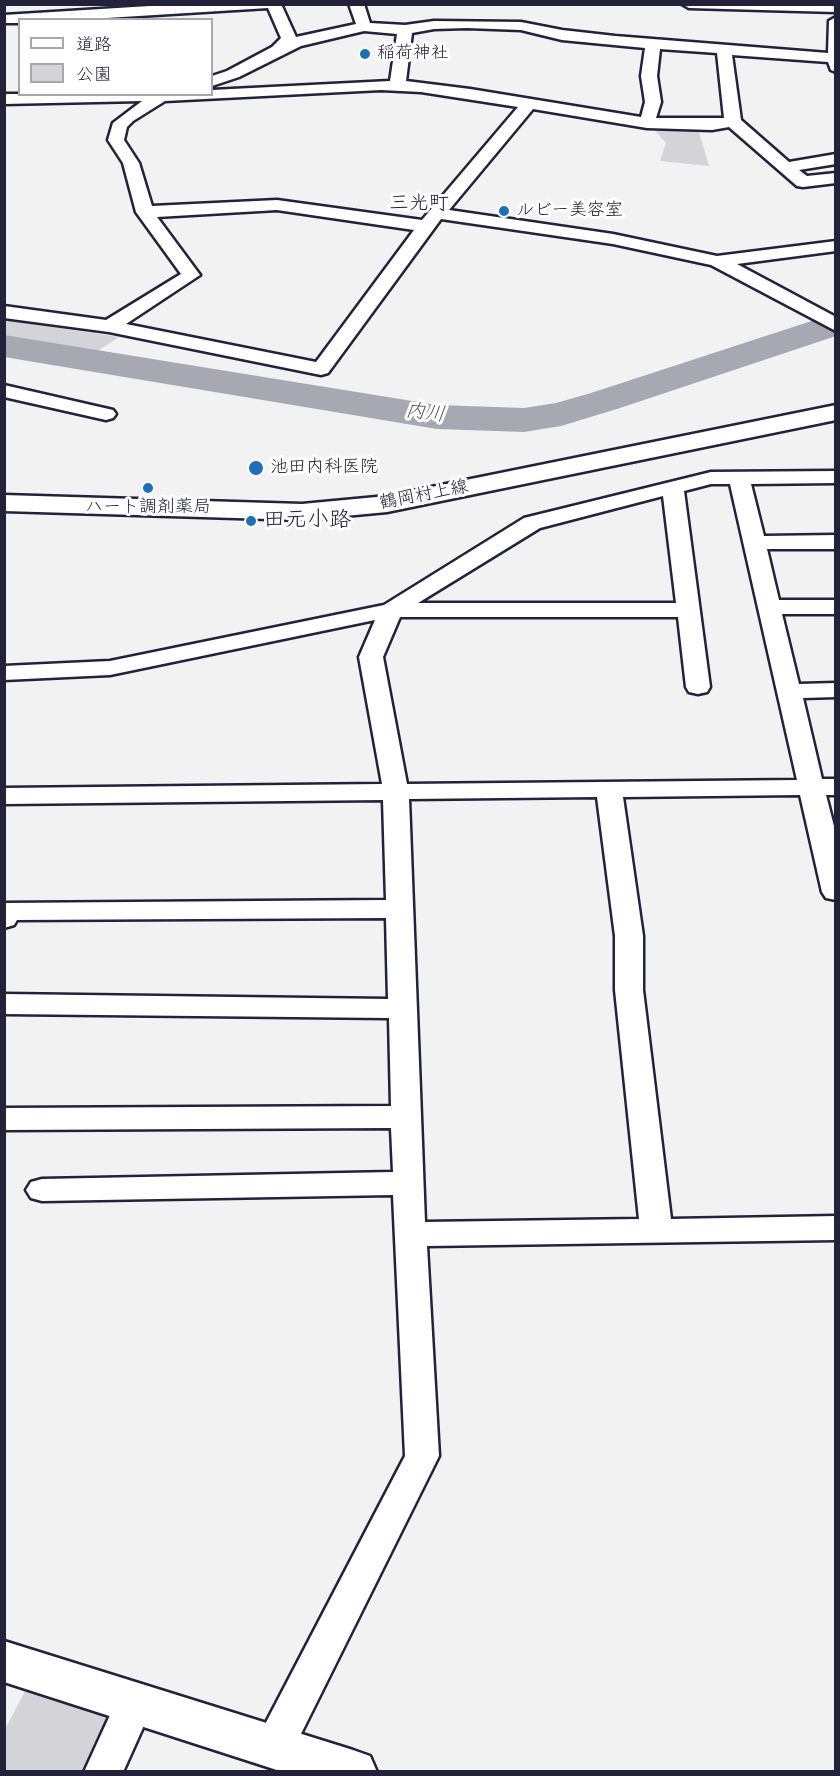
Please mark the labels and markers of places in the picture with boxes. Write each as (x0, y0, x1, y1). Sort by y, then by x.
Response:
place label: 稲荷神社 (377, 43, 449, 65)
marker: 稲荷神社 (358, 47, 372, 61)
place label: ルビー美容室 (516, 200, 623, 222)
marker: ルビー美容室 (497, 204, 511, 218)
place label: 池田内科医院 (270, 457, 378, 479)
marker: 池田内科医院 (247, 459, 265, 477)
marker: ハート調剤薬局 (141, 481, 155, 495)
place label: ハート調剤薬局 (85, 497, 211, 519)
place label: 田元小路 (263, 508, 351, 534)
marker: 田元小路 (244, 514, 258, 528)

